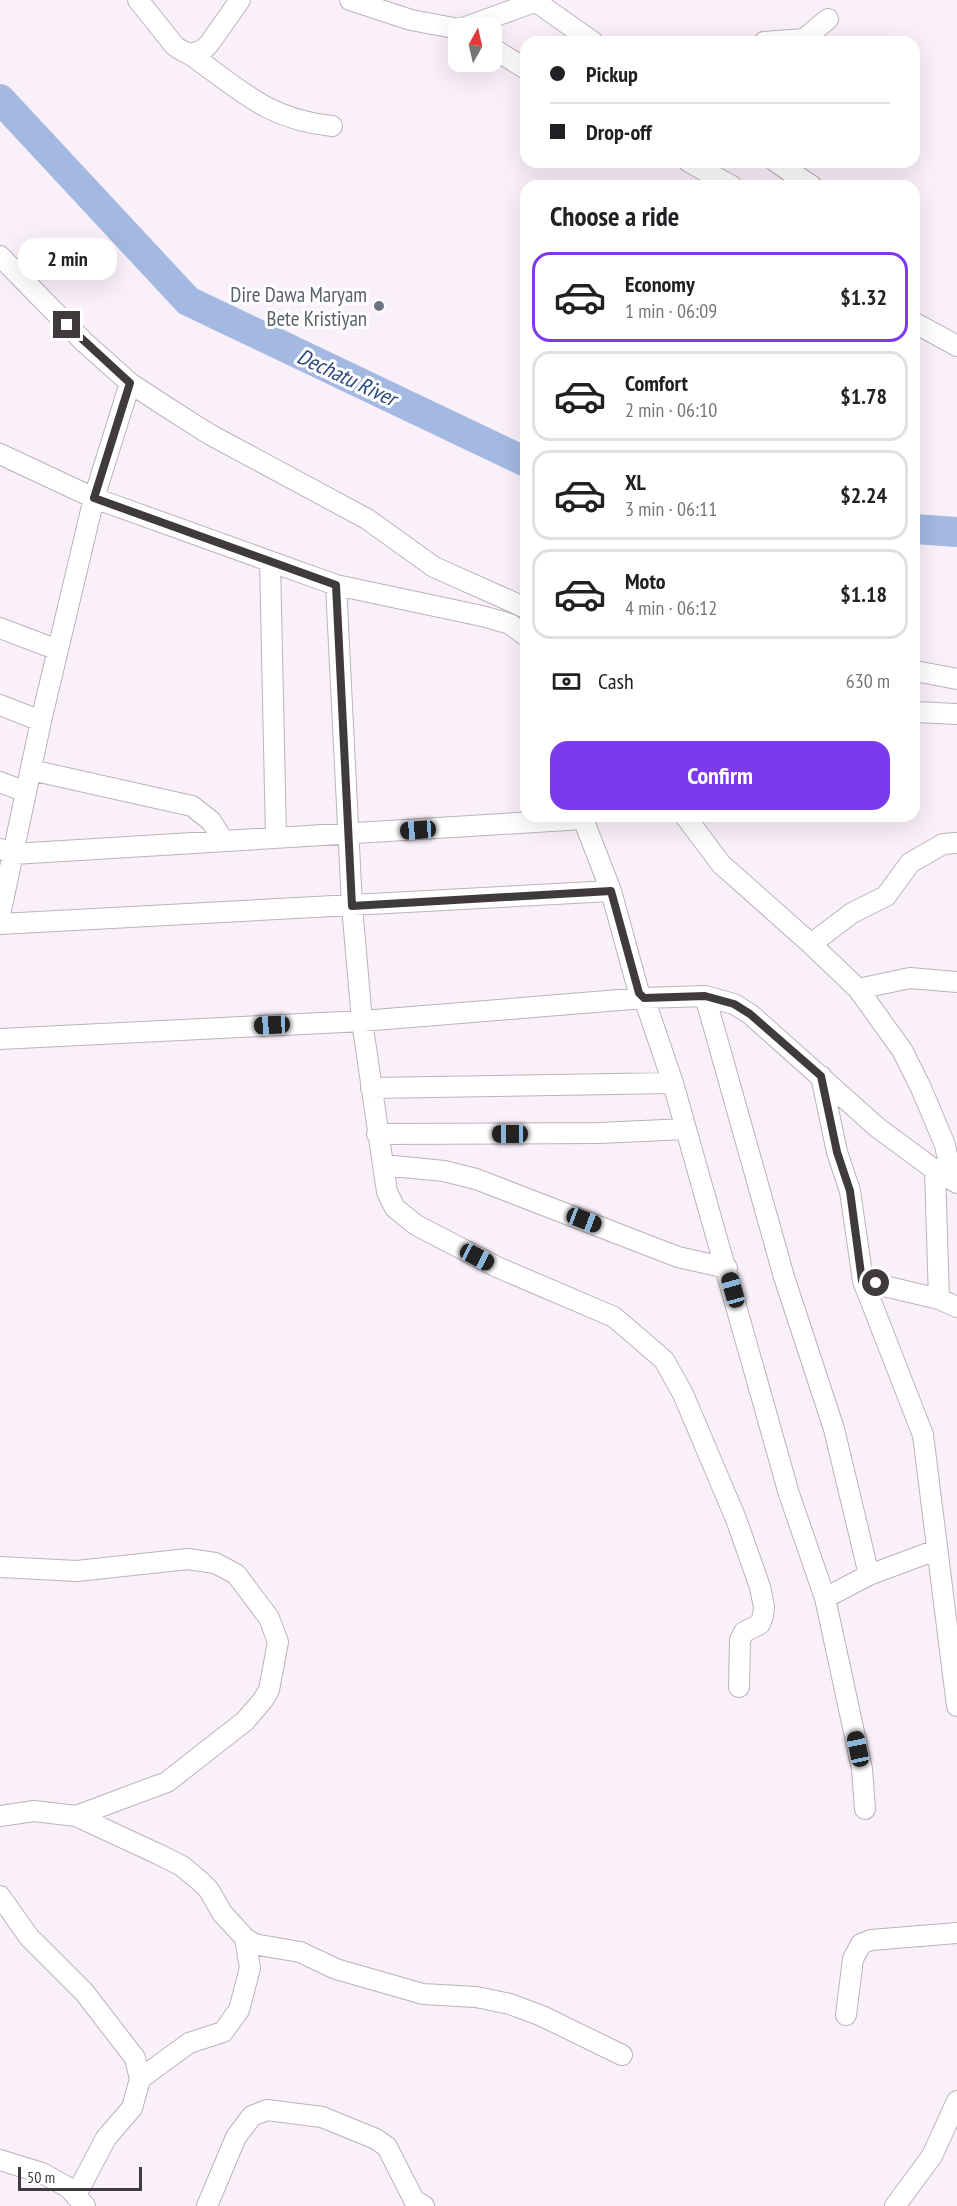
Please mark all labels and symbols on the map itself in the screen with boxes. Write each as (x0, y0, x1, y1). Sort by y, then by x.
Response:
north arrow (448, 18, 502, 72)
callout: 2 min (17, 238, 116, 280)
place label: Dire Dawa Maryam Bete Kristiyan (230, 281, 367, 332)
marker: Dire Dawa Maryam Bete Kristiyan (372, 299, 386, 313)
route end (53, 311, 80, 338)
water label: Dechatu River (293, 342, 404, 413)
car (399, 820, 437, 840)
car (254, 1015, 290, 1035)
car (492, 1125, 528, 1143)
car (564, 1205, 604, 1235)
car (457, 1241, 497, 1273)
route start (862, 1269, 889, 1296)
car (719, 1270, 747, 1310)
car (845, 1730, 871, 1768)
scale bar (18, 2164, 142, 2192)

